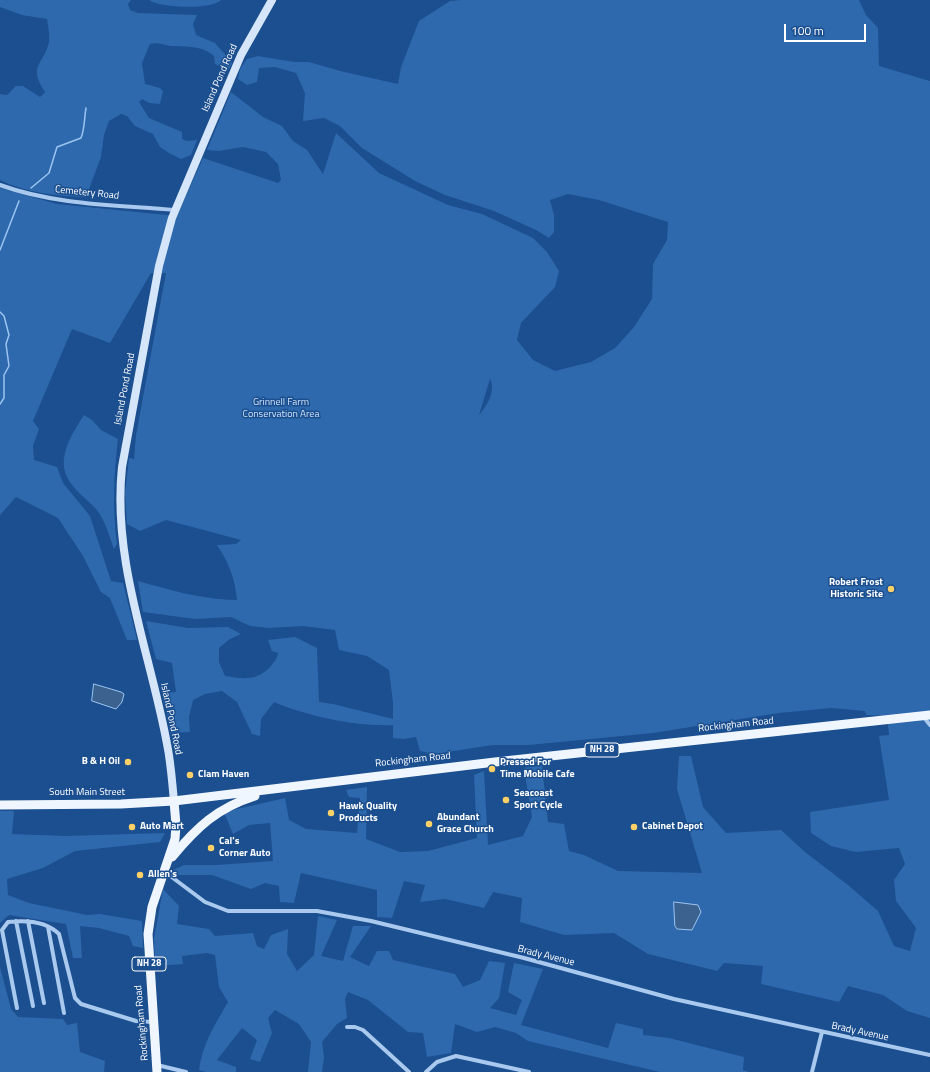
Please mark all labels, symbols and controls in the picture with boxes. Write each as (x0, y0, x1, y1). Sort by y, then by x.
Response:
scale bar (786, 16, 868, 42)
text: 100 m (791, 21, 824, 40)
street label: Island Pond Road (200, 42, 240, 114)
street label: Cemetery Road (54, 184, 120, 202)
street label: Island Pond Road (112, 352, 138, 426)
park label: Grinnell Farm Conservation Area (243, 397, 319, 420)
place label: Robert Frost Historic Site (829, 577, 883, 600)
marker: Robert Frost Historic Site (886, 584, 896, 594)
street label: Island Pond Road (158, 682, 184, 756)
street label: Rockingham Road (698, 715, 774, 735)
road number: NH 28 (585, 743, 619, 757)
street label: Rockingham Road (375, 750, 451, 770)
place label: B & H Oil (82, 756, 120, 768)
marker: B & H Oil (123, 757, 133, 767)
place label: Pressed For Time Mobile Cafe (500, 757, 575, 780)
marker: Pressed For Time Mobile Cafe (487, 764, 497, 774)
place label: Clam Haven (198, 769, 249, 781)
marker: Clam Haven (185, 770, 195, 780)
street label: South Main Street (49, 787, 125, 799)
place label: Seacoast Sport Cycle (514, 788, 562, 812)
marker: Seacoast Sport Cycle (501, 795, 511, 805)
place label: Hawk Quality Products (339, 801, 397, 824)
marker: Hawk Quality Products (326, 808, 336, 818)
place label: Abundant Grace Church (437, 812, 494, 836)
marker: Abundant Grace Church (424, 819, 434, 829)
place label: Auto Mart (140, 821, 184, 833)
place label: Cabinet Depot (642, 821, 703, 833)
marker: Auto Mart (127, 822, 137, 832)
marker: Cabinet Depot (629, 822, 639, 832)
place label: Cal's Corner Auto (219, 836, 270, 860)
marker: Cal's Corner Auto (206, 843, 216, 853)
place label: Allen's (148, 869, 177, 881)
marker: Allen's (135, 870, 145, 880)
street label: Brady Avenue (516, 943, 576, 969)
road number: NH 28 (132, 957, 166, 971)
street label: Rockingham Road (133, 985, 151, 1061)
street label: Brady Avenue (830, 1020, 890, 1044)

